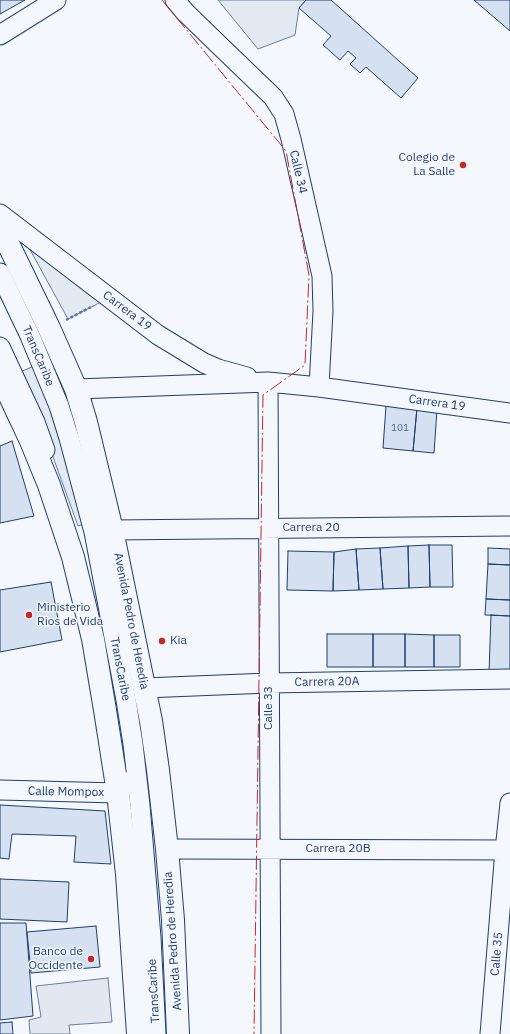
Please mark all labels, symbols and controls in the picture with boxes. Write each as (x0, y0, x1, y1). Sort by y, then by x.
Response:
street label: Calle 34 (286, 149, 310, 195)
place label: Colegio de La Salle (399, 151, 455, 179)
marker: Colegio de La Salle (458, 160, 468, 170)
street label: Carrera 19 (100, 288, 154, 334)
street label: TransCaribe (19, 323, 57, 389)
street label: Carrera 19 (408, 392, 466, 414)
house number: 101 (391, 422, 409, 434)
street label: Carrera 20 (282, 521, 340, 535)
street label: Avenida Pedro de Heredia (111, 551, 151, 691)
place label: Ministerio Rios de Vida (37, 601, 103, 629)
marker: Ministerio Rios de Vida (24, 610, 34, 620)
place label: Kia (170, 634, 187, 648)
street label: TransCaribe (107, 636, 133, 702)
marker: Kia (157, 636, 167, 646)
street label: Carrera 20A (294, 674, 360, 690)
street label: Calle 33 (262, 686, 276, 730)
street label: Calle Mompox (28, 784, 104, 800)
street label: Carrera 20B (305, 842, 371, 856)
street label: Avenida Pedro de Heredia (161, 871, 185, 1011)
street label: Calle 35 (488, 931, 506, 977)
place label: Banco de Occidente (28, 945, 83, 973)
marker: Banco de Occidente (86, 954, 96, 964)
street label: TransCaribe (145, 958, 163, 1024)

